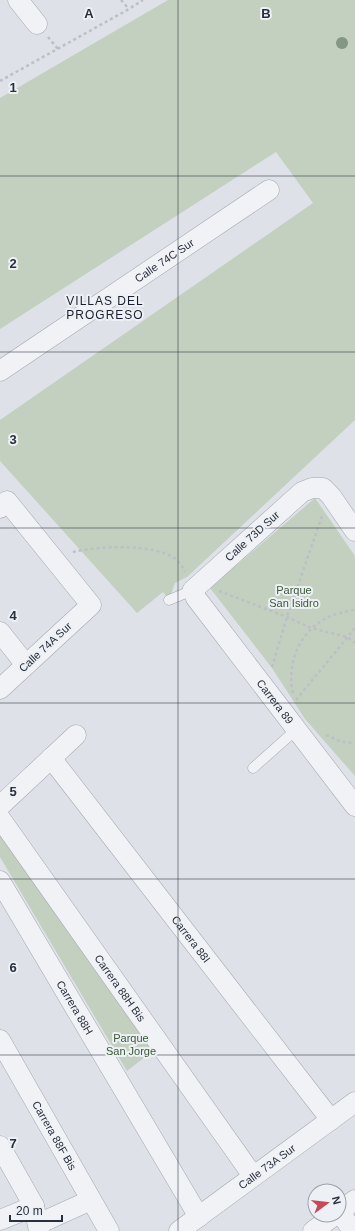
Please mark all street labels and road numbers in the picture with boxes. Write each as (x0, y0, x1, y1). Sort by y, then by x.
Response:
street label: Calle 74C Sur (132, 236, 196, 285)
street label: Calle 73D Sur (223, 508, 282, 563)
street label: Calle 74A Sur (16, 619, 74, 674)
street label: Carrera 89 (254, 677, 296, 726)
street label: Carrera 88I (169, 913, 213, 965)
street label: Carrera 88H Bis (92, 952, 148, 1024)
street label: Carrera 88H (54, 978, 96, 1037)
street label: Carrera 88F Bis (30, 1099, 79, 1173)
street label: Calle 73A Sur (236, 1142, 298, 1191)

